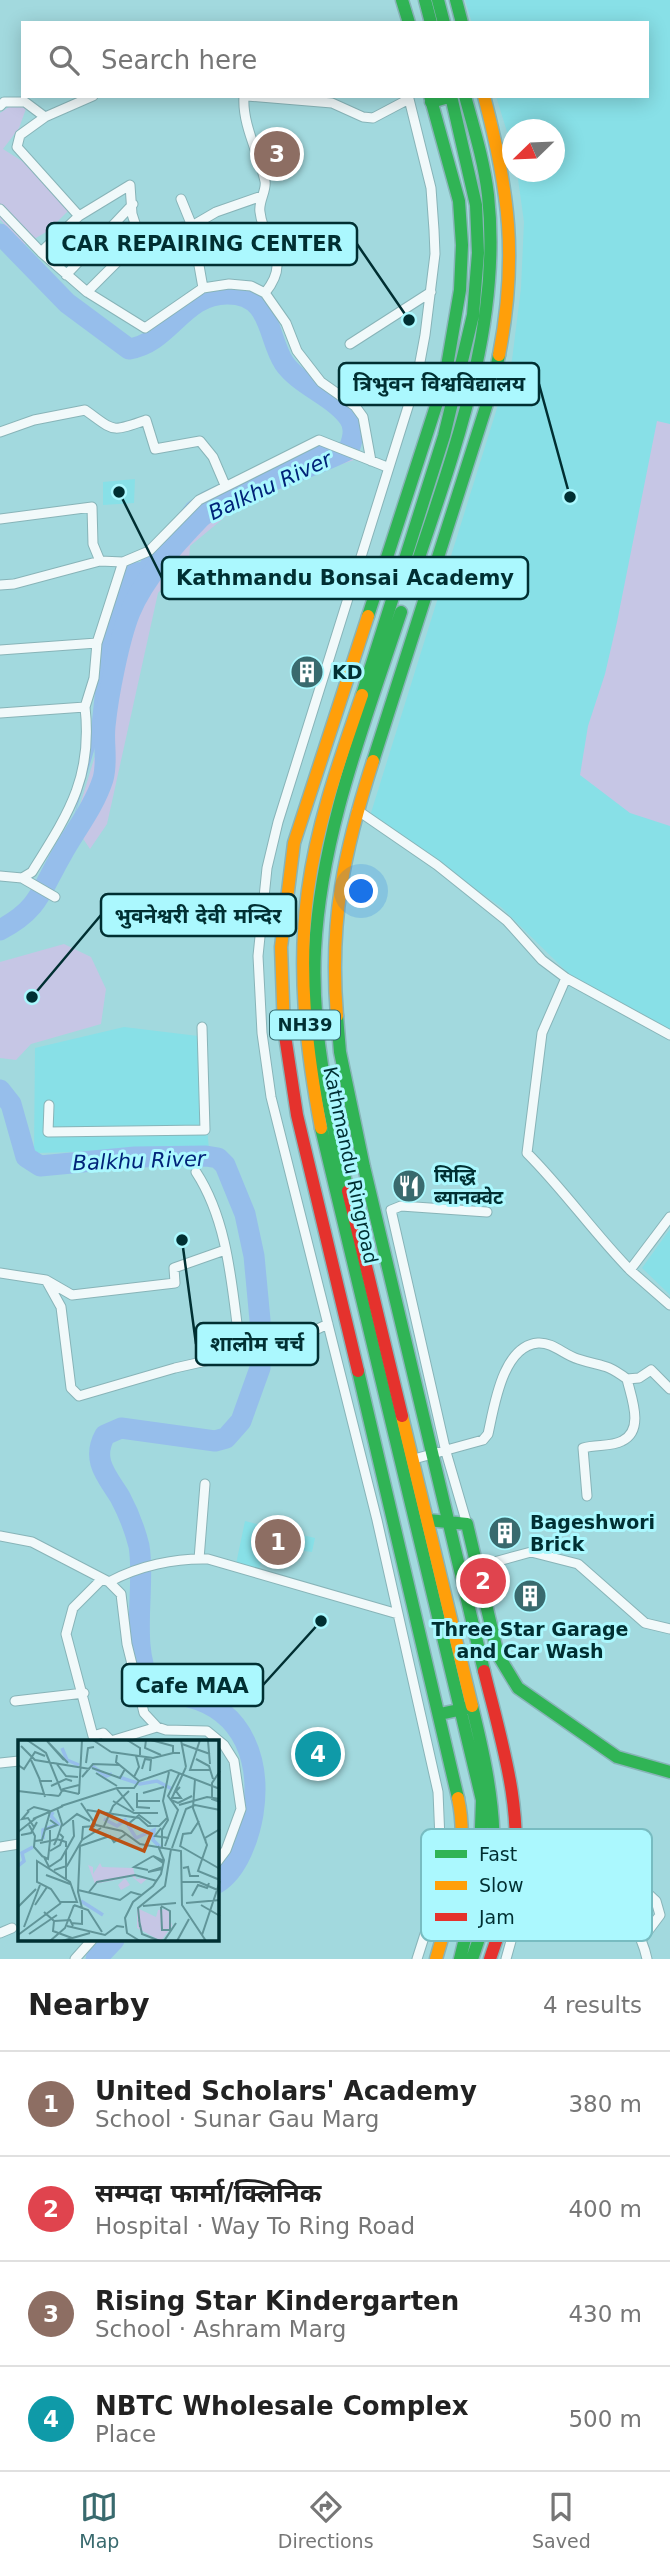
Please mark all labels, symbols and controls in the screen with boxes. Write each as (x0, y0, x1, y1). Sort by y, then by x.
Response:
search box (21, 21, 649, 98)
icon: search (45, 41, 83, 79)
text: Search here (101, 45, 257, 75)
north arrow (502, 119, 565, 182)
pin: 3 (254, 128, 300, 180)
callout: CAR REPAIRING CENTER (47, 223, 357, 265)
text: CAR REPAIRING CENTER (61, 232, 343, 256)
callout: त्रिभुवन विश्वविद्यालय (339, 363, 539, 405)
text: त्रिभुवन विश्वविद्यालय (353, 372, 526, 397)
water label: Balkhu River (205, 446, 337, 525)
callout: Kathmandu Bonsai Academy (162, 557, 528, 599)
text: Kathmandu Bonsai Academy (176, 566, 514, 590)
building icon: KD (288, 653, 326, 691)
place label: KD (332, 661, 363, 683)
your location (344, 874, 378, 908)
callout: भुवनेश्वरी देवी मन्दिर (101, 894, 296, 936)
text: भुवनेश्वरी देवी मन्दिर (115, 904, 282, 929)
road number: NH39 (270, 1010, 340, 1040)
street label: Kathmandu Ringroad (319, 1064, 383, 1266)
water label: Balkhu River (72, 1147, 207, 1175)
place label: सिद्धि ब्यानक्वेट (434, 1164, 504, 1208)
restaurant icon: सिद्धि ब्यानक्वेट (390, 1167, 428, 1205)
callout: शालोम चर्च (196, 1323, 318, 1365)
text: शालोम चर्च (210, 1332, 305, 1356)
place label: Bageshwori Brick (530, 1511, 655, 1555)
building icon: Bageshwori Brick (486, 1514, 524, 1552)
pin: 1 (255, 1516, 301, 1568)
pin: 2 (460, 1555, 506, 1607)
building icon: Three Star Garage and Car Wash (511, 1577, 549, 1615)
place label: Three Star Garage and Car Wash (432, 1618, 628, 1662)
callout: Cafe MAA (122, 1664, 263, 1706)
text: Cafe MAA (135, 1674, 250, 1698)
pin: 4 (295, 1728, 341, 1780)
inset map (18, 1740, 219, 1941)
legend (421, 1829, 652, 1941)
text: Fast (479, 1843, 517, 1865)
text: Slow (479, 1874, 524, 1896)
text: Jam (478, 1906, 515, 1928)
text: Nearby (28, 1987, 150, 2022)
text: 4 results (543, 1992, 642, 2018)
text: United Scholars' Academy (95, 2076, 477, 2106)
text: 1 (43, 2091, 59, 2117)
text: 380 m (568, 2091, 642, 2117)
text: School · Sunar Gau Marg (95, 2106, 379, 2132)
text: सम्पदा फार्मा/क्लिनिक (95, 2178, 321, 2208)
text: 2 (43, 2196, 59, 2222)
text: 400 m (568, 2196, 642, 2222)
text: Hospital · Way To Ring Road (95, 2213, 415, 2239)
text: Rising Star Kindergarten (95, 2286, 459, 2316)
text: 3 (43, 2301, 59, 2327)
text: 430 m (568, 2301, 642, 2327)
text: School · Ashram Marg (95, 2316, 346, 2342)
text: NBTC Wholesale Complex (95, 2391, 469, 2421)
text: 4 (43, 2406, 59, 2432)
text: 500 m (568, 2406, 642, 2432)
text: Place (95, 2421, 156, 2447)
tab: Map (79, 2488, 119, 2552)
tab: Directions (278, 2488, 374, 2552)
tab: Saved (532, 2488, 591, 2552)

